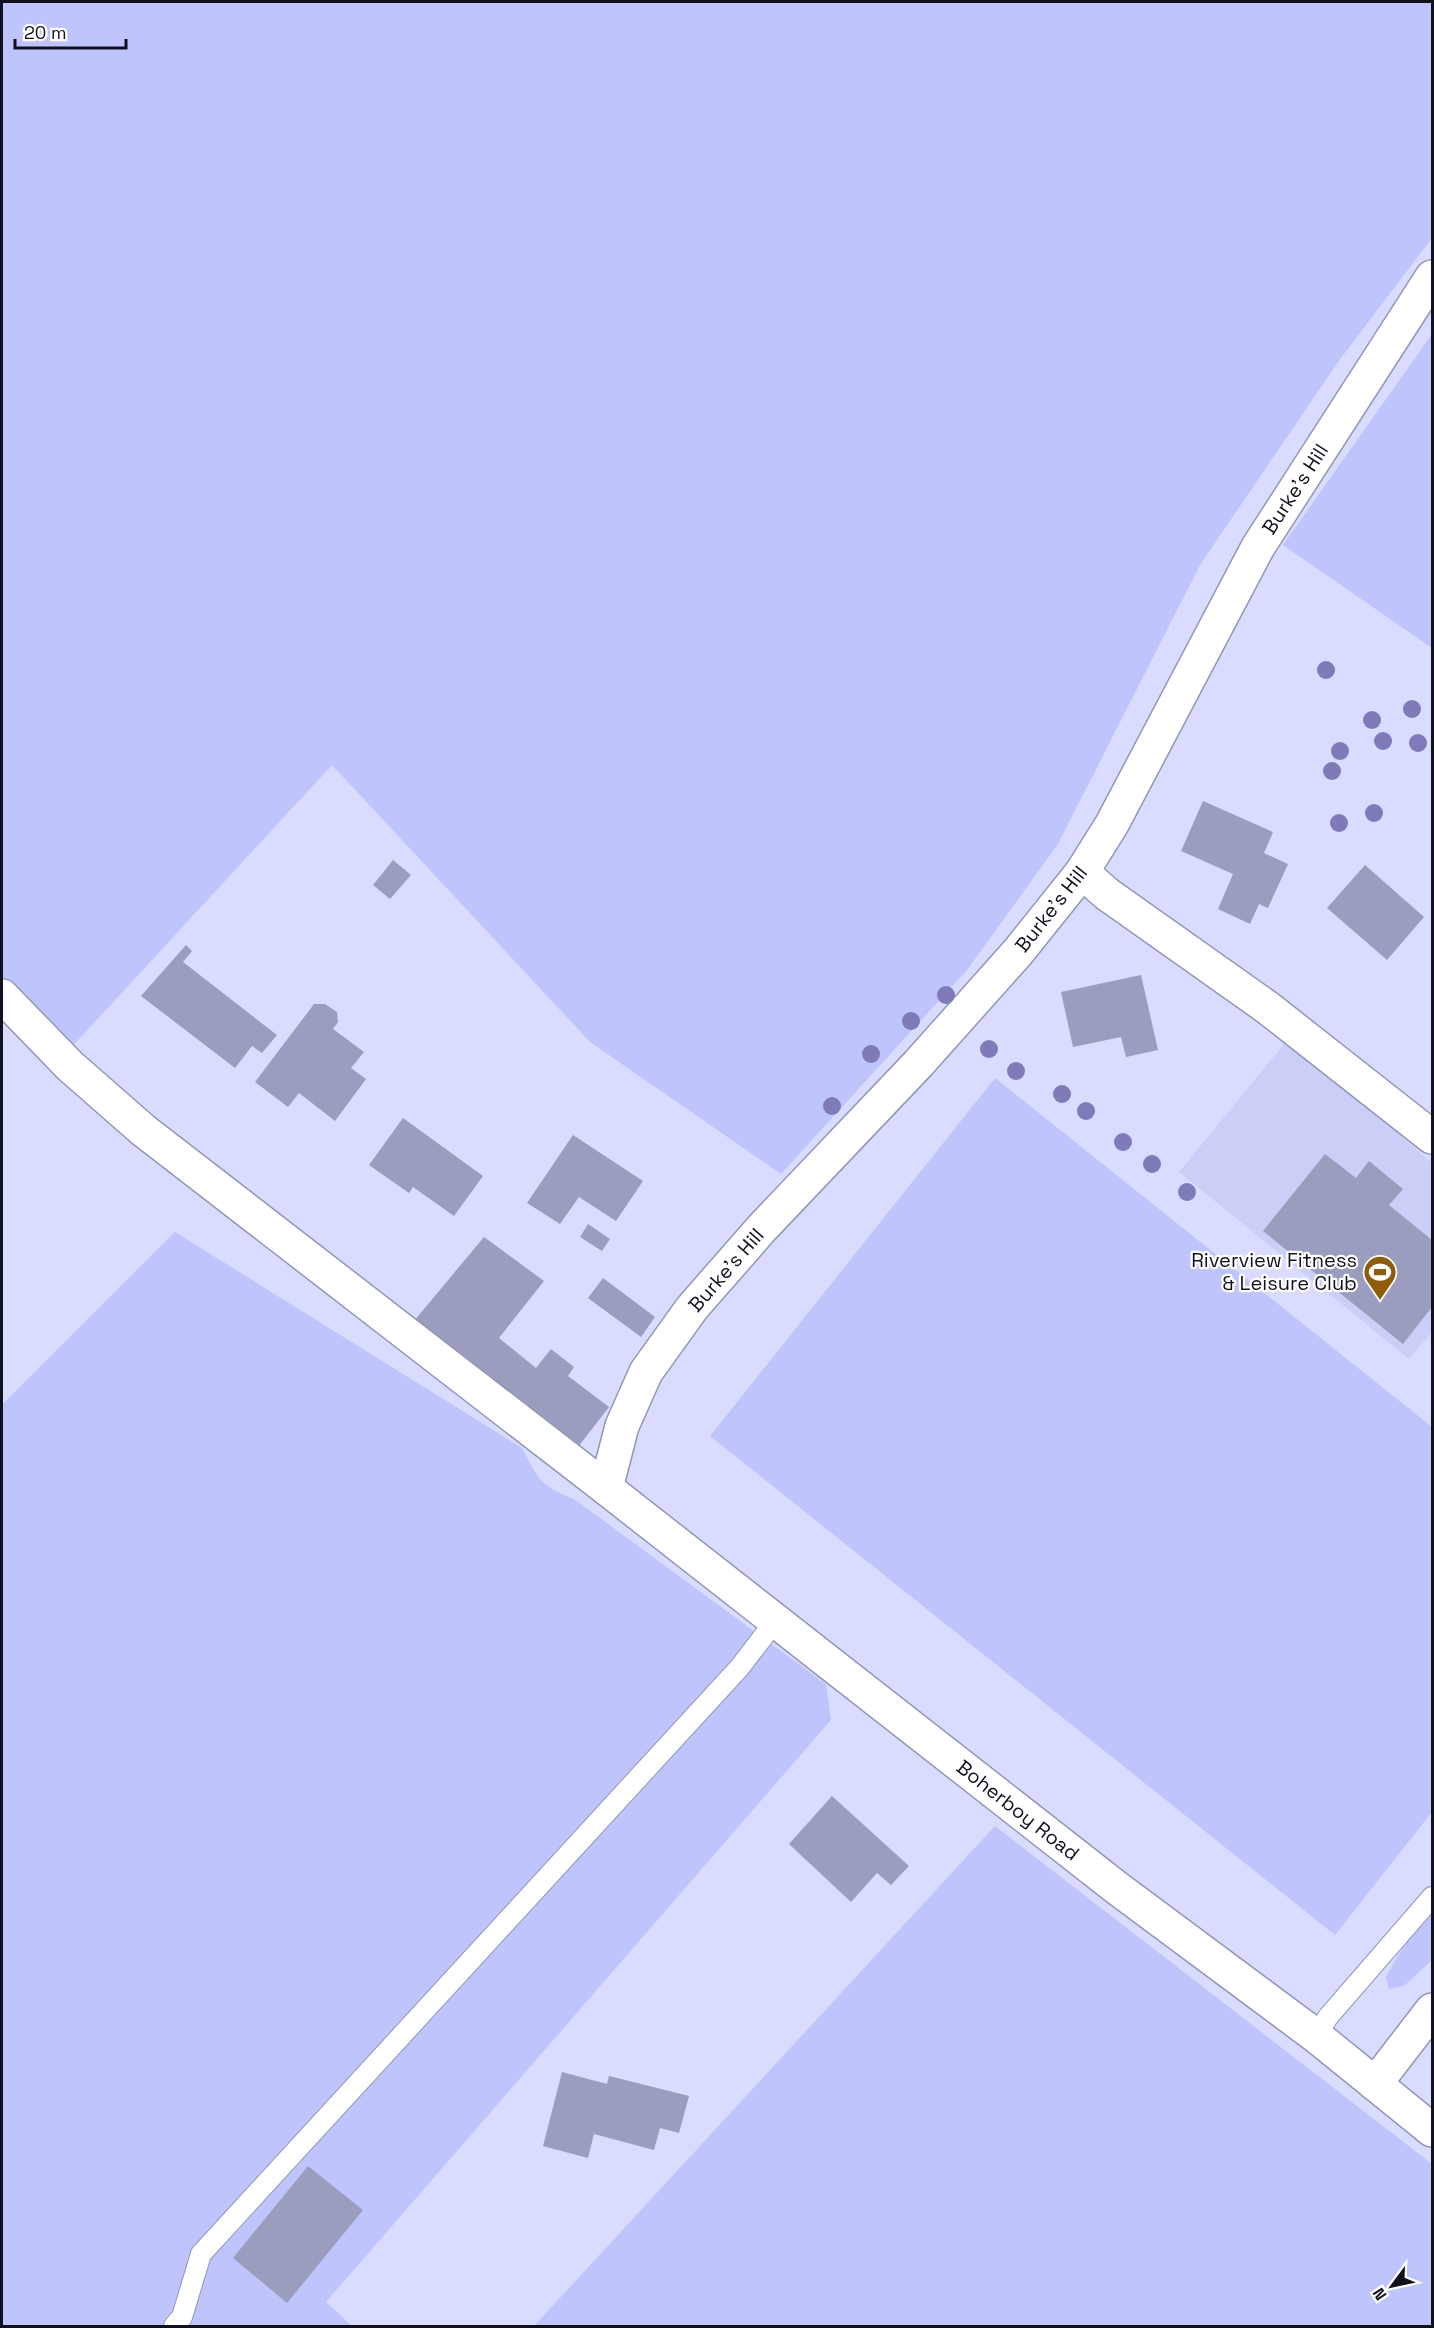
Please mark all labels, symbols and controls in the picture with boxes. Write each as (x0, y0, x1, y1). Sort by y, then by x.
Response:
scale bar (15, 12, 126, 50)
text: 20 m (24, 21, 67, 44)
street label: Burke's Hill (1256, 439, 1334, 539)
street label: Burke's Hill (1009, 860, 1093, 958)
street label: Burke's Hill (682, 1223, 770, 1317)
place label: Riverview Fitness & Leisure Club (1191, 1247, 1357, 1296)
sports icon: Riverview Fitness & Leisure Club (1362, 1254, 1398, 1301)
street label: Boherboy Road (951, 1754, 1085, 1866)
north arrow (1362, 2256, 1422, 2316)
text: N (1368, 2284, 1392, 2304)

